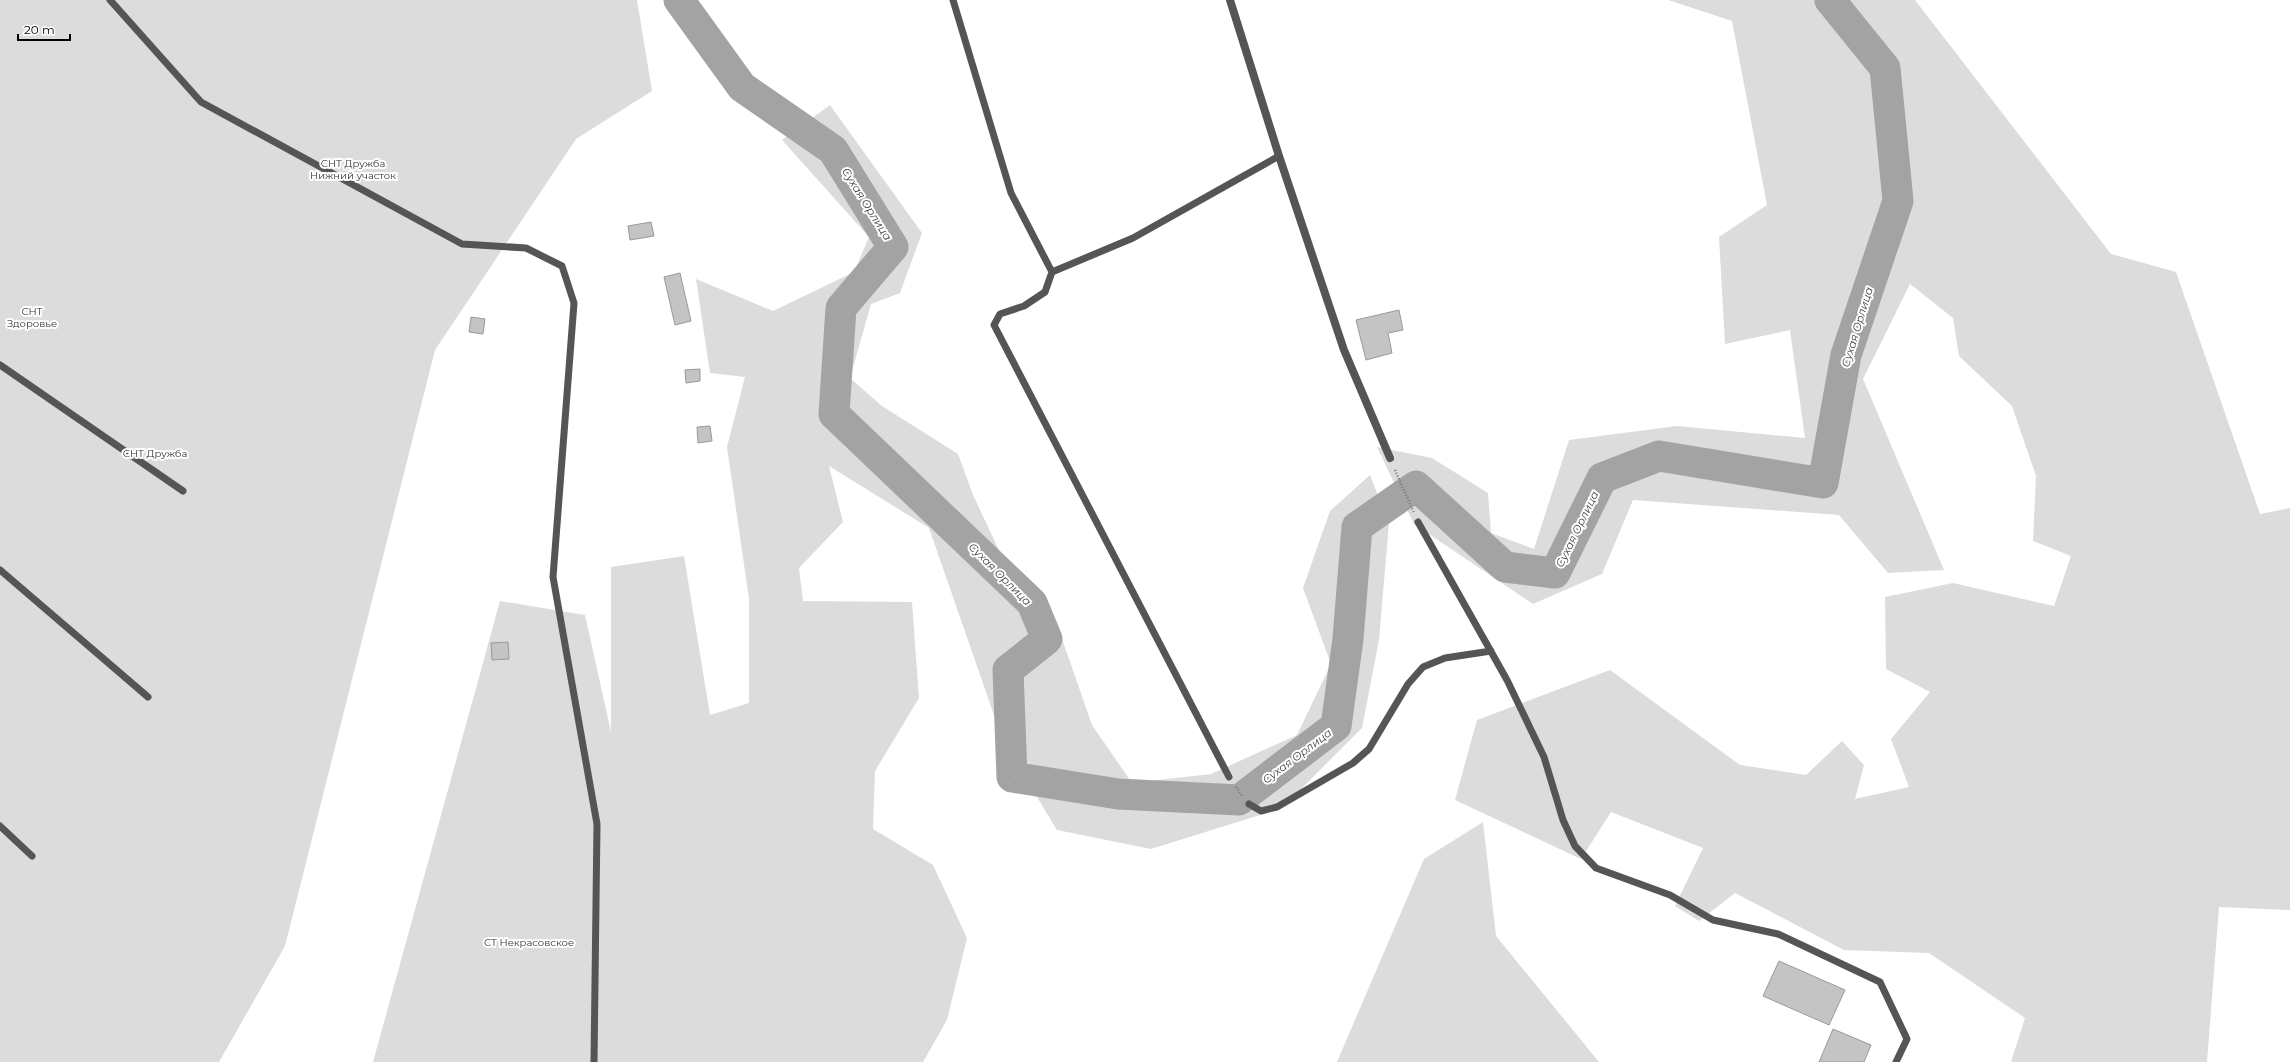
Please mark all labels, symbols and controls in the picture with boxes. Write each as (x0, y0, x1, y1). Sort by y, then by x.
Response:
scale bar (18, 16, 70, 42)
text: 20 m (24, 22, 55, 37)
park label: СНТ Дружба Нижний участок (310, 157, 396, 182)
water label: Сухая Орлица (839, 165, 895, 243)
water label: Сухая Орлица (1838, 285, 1876, 369)
park label: СНТ Здоровье (7, 305, 57, 330)
park label: СНТ Дружба (123, 447, 187, 460)
water label: Сухая Орлица (1552, 488, 1602, 569)
water label: Сухая Орлица (966, 540, 1035, 609)
water label: Сухая Орлица (1260, 725, 1335, 787)
park label: СТ Некрасовское (484, 936, 574, 949)

